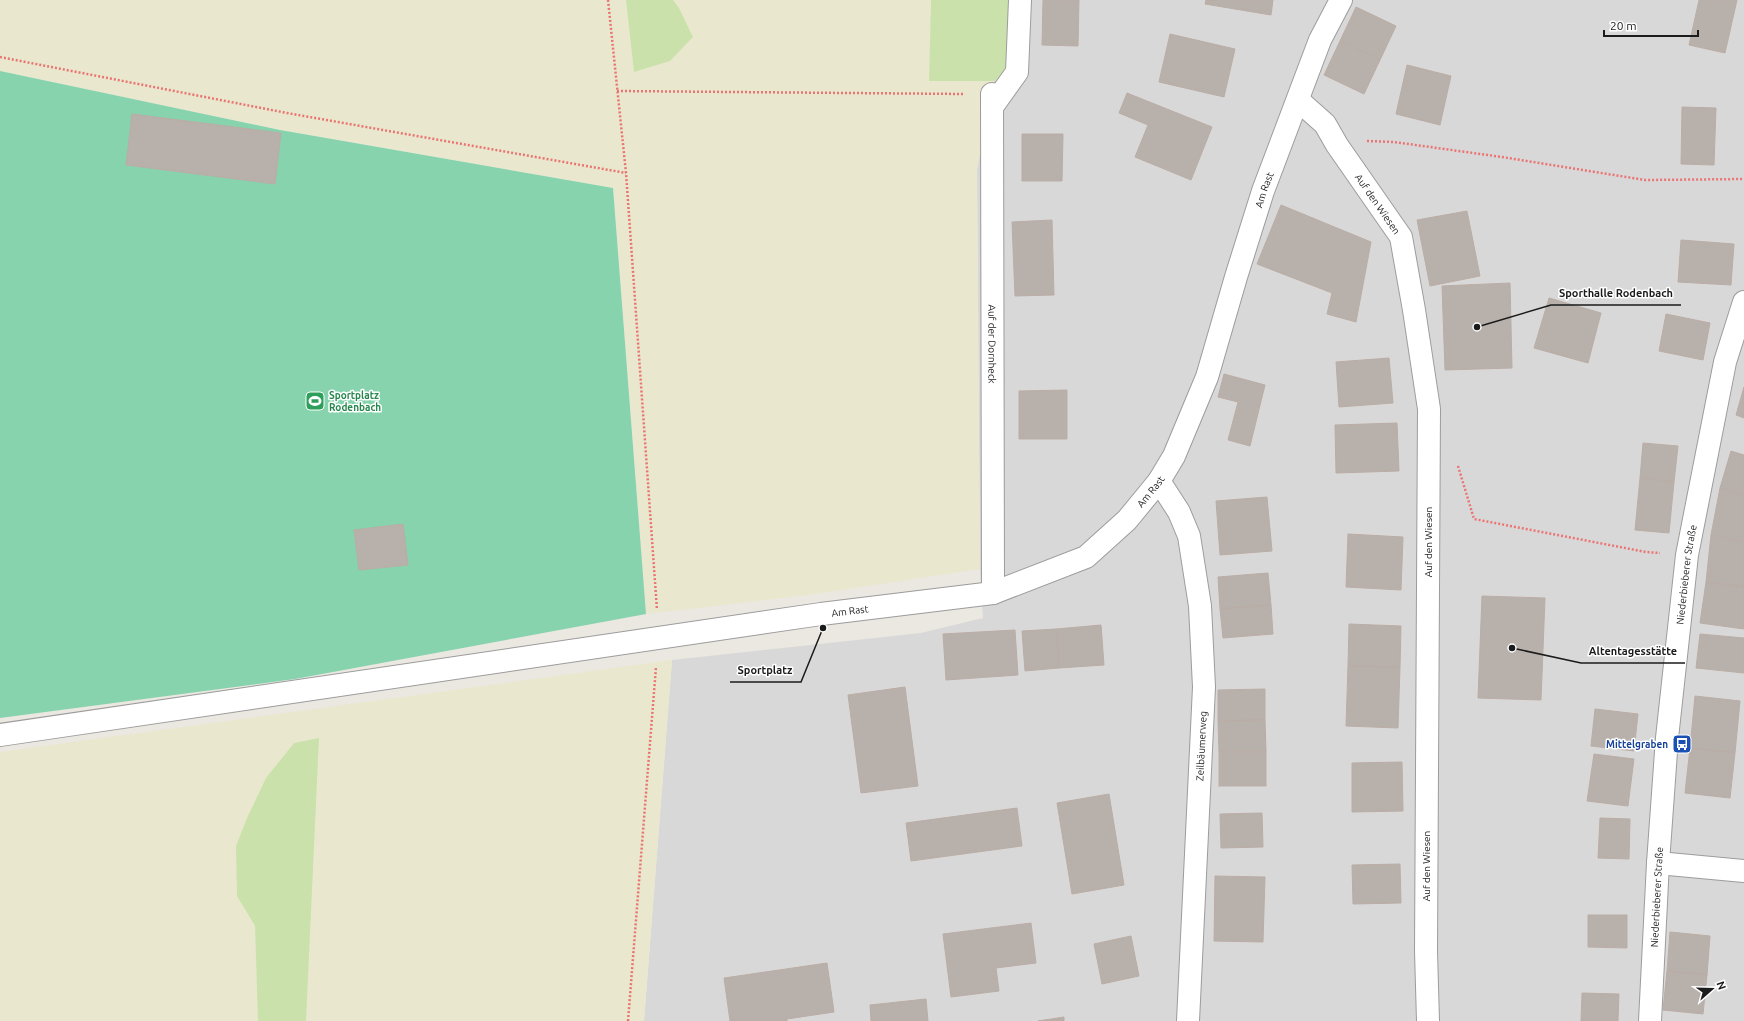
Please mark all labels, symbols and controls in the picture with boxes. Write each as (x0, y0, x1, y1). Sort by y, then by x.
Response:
scale bar (1604, 12, 1698, 38)
text: 20 m (1610, 19, 1637, 32)
street label: Am Rast (1253, 170, 1276, 209)
street label: Auf den Wiesen (1353, 172, 1402, 236)
callout: Sporthalle Rodenbach (1551, 282, 1681, 305)
text: Sporthalle Rodenbach (1559, 287, 1673, 299)
street label: Auf der Dornheck (986, 304, 998, 384)
sports icon: Sportplatz Rodenbach (304, 390, 326, 412)
place label: Sportplatz Rodenbach (329, 390, 381, 413)
street label: Am Rast (1135, 474, 1167, 510)
street label: Auf den Wiesen (1423, 507, 1434, 577)
street label: Niederbieberer Straße (1674, 524, 1699, 625)
street label: Am Rast (831, 603, 869, 619)
callout: Altentagesstätte (1581, 640, 1685, 663)
text: Altentagesstätte (1589, 645, 1677, 657)
callout: Sportplatz (730, 659, 801, 682)
text: Sportplatz (738, 664, 793, 676)
street label: Zeilbäumerweg (1194, 711, 1209, 781)
bus stop icon: Mittelgraben (1671, 733, 1693, 755)
place label: Mittelgraben (1606, 739, 1668, 750)
street label: Auf den Wiesen (1421, 831, 1432, 901)
street label: Niederbieberer Straße (1649, 847, 1665, 948)
north arrow (1692, 969, 1732, 1009)
text: N (1714, 980, 1728, 991)

